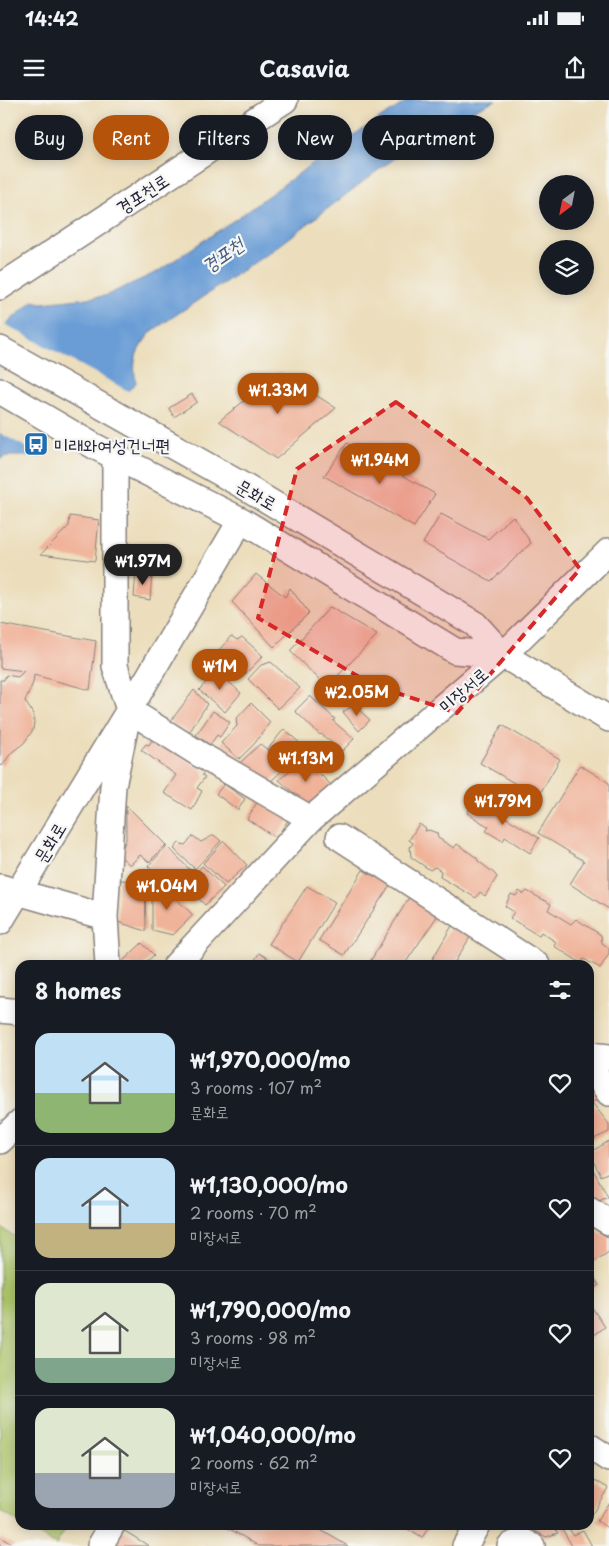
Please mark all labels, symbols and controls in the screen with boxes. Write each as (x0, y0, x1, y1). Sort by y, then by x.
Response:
text: 14:42 (25, 4, 79, 32)
text: Casavia (259, 51, 350, 84)
icon: menu (20, 54, 48, 82)
icon: share (561, 54, 589, 82)
chip: Buy (15, 115, 83, 160)
chip: Rent (93, 115, 169, 160)
chip: Filters (179, 115, 268, 160)
chip: New (278, 115, 352, 160)
chip: Apartment (362, 115, 494, 160)
street label: 경포천로 (110, 166, 174, 220)
north arrow (539, 175, 594, 230)
map controls (539, 175, 594, 295)
water label: 경포천 (195, 228, 250, 279)
button: layers (539, 240, 594, 295)
pin: ₩1.33M (237, 372, 319, 415)
text: ₩1.33M (249, 377, 307, 401)
bus stop icon: 미래와여성건너편 (23, 431, 49, 457)
place label: 미래와여성건너편 (54, 431, 170, 458)
pin: ₩1.94M (339, 442, 421, 485)
text: ₩1.94M (351, 447, 409, 471)
street label: 문화로 (231, 471, 283, 517)
pin: ₩1.97M (102, 544, 184, 586)
text: ₩1.97M (115, 548, 171, 572)
pin: ₩1M (196, 648, 244, 691)
text: ₩1M (203, 653, 237, 677)
street label: 미장서로 (432, 660, 494, 718)
pin: ₩2.05M (316, 674, 398, 717)
text: ₩2.05M (325, 679, 389, 703)
pin: ₩1.13M (265, 740, 347, 783)
text: ₩1.13M (278, 745, 334, 769)
pin: ₩1.79M (462, 784, 544, 826)
text: ₩1.79M (475, 788, 531, 812)
street label: 문화로 (26, 816, 72, 868)
pin: ₩1.04M (126, 868, 208, 911)
text: ₩1.04M (137, 873, 197, 897)
text: 8 homes (35, 974, 121, 1006)
icon: filters (546, 976, 574, 1004)
text: ₩1,970,000/mo (190, 1043, 350, 1075)
icon: home (75, 1053, 135, 1113)
icon: heart (546, 1069, 574, 1097)
text: 3 rooms · 107 m² (190, 1075, 322, 1099)
text: 문화로 (190, 1099, 229, 1123)
text: ₩1,130,000/mo (190, 1168, 348, 1200)
icon: home (75, 1178, 135, 1238)
icon: heart (546, 1194, 574, 1222)
text: 2 rooms · 70 m² (190, 1200, 317, 1224)
text: 미장서로 (190, 1224, 242, 1248)
text: ₩1,790,000/mo (190, 1293, 351, 1325)
icon: home (75, 1303, 135, 1363)
icon: heart (546, 1319, 574, 1347)
text: 3 rooms · 98 m² (190, 1325, 316, 1349)
text: 미장서로 (190, 1349, 242, 1373)
text: ₩1,040,000/mo (190, 1418, 356, 1450)
icon: home (75, 1428, 135, 1488)
icon: heart (546, 1444, 574, 1472)
text: 2 rooms · 62 m² (190, 1450, 318, 1474)
text: 미장서로 (190, 1474, 242, 1498)

